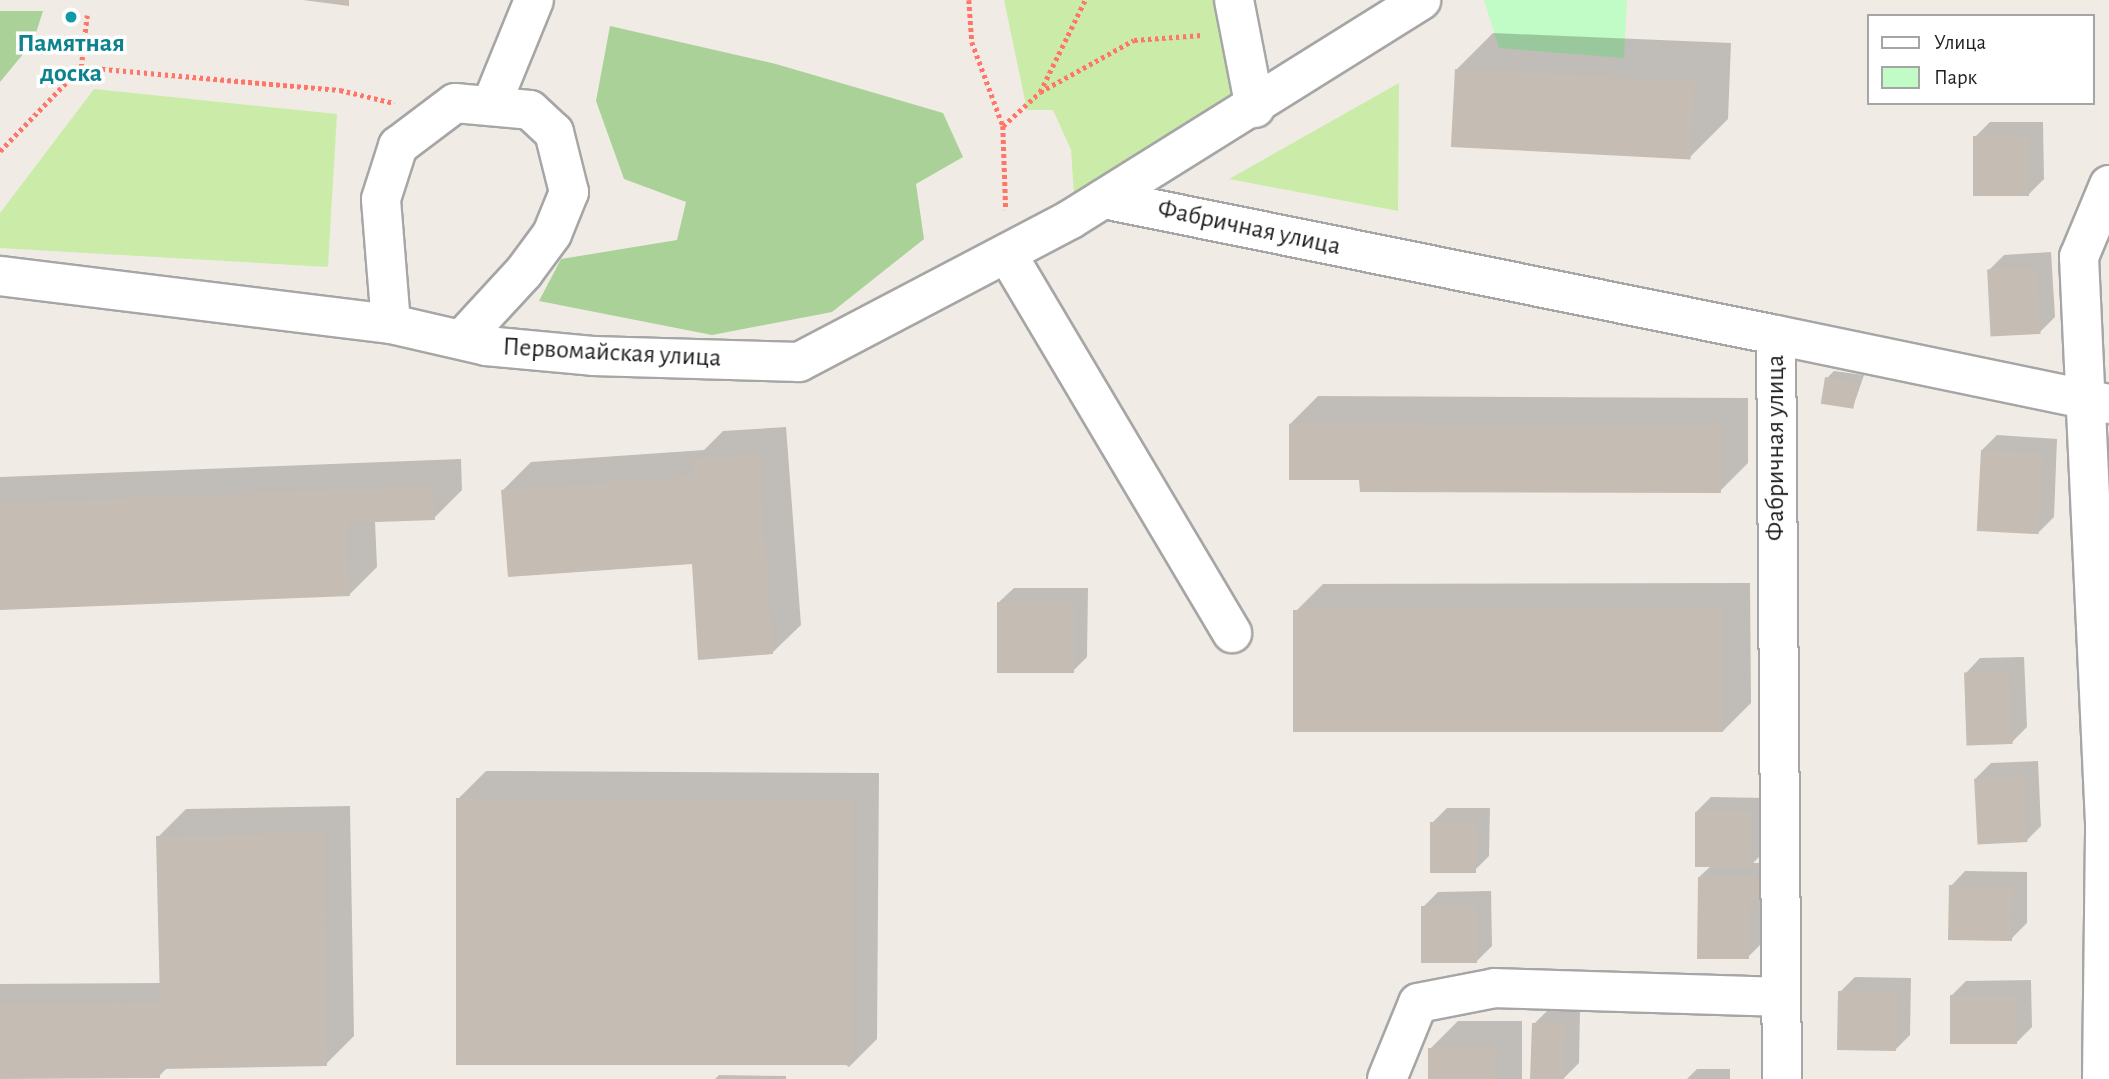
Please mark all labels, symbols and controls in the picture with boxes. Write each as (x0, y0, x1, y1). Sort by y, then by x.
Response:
marker: Памятная доска (63, 9, 79, 25)
legend (1868, 14, 2095, 105)
place label: Памятная доска (17, 28, 125, 90)
text: Улица (1934, 32, 1986, 53)
text: Парк (1934, 67, 1977, 88)
street label: Фабричная улица (1155, 193, 1343, 263)
street label: Первомайская улица (502, 332, 722, 374)
street label: Фабричная улица (1760, 355, 1792, 541)

